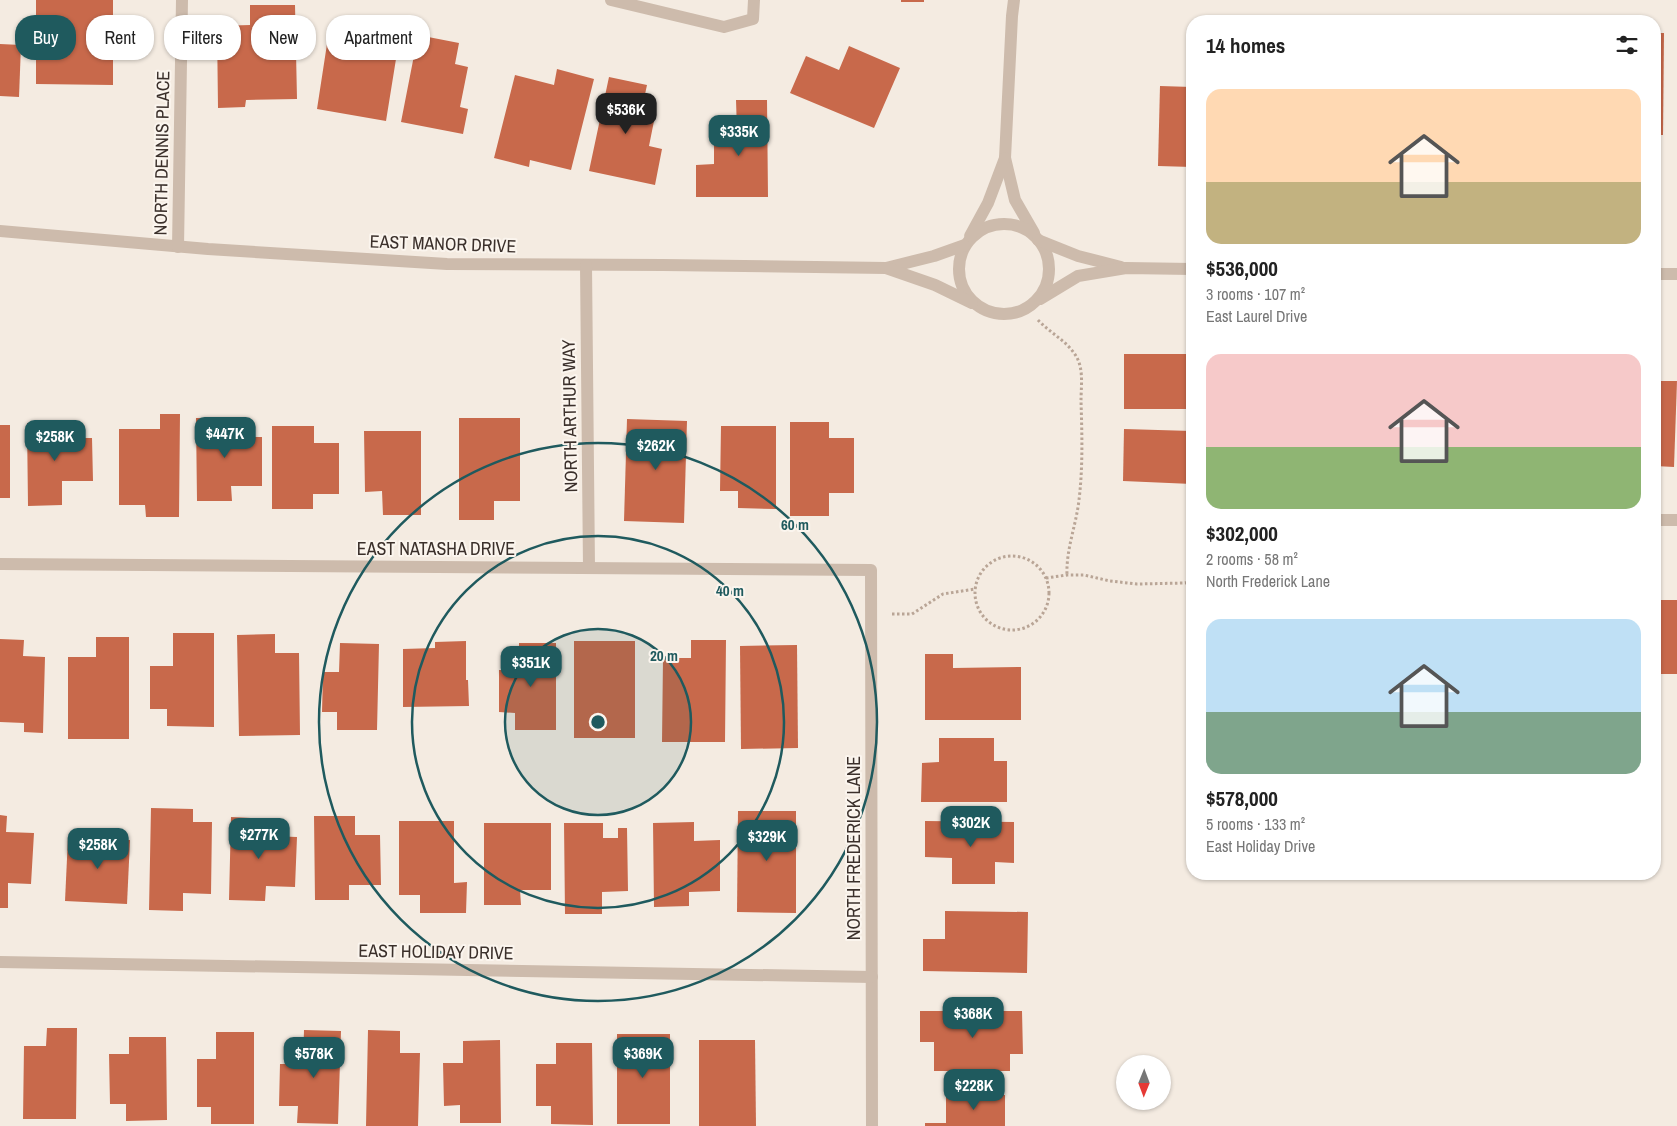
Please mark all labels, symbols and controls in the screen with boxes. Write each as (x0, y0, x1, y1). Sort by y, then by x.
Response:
chip: Buy (15, 15, 76, 60)
chip: Rent (86, 15, 154, 60)
chip: Filters (164, 15, 241, 60)
chip: New (251, 15, 316, 60)
chip: Apartment (326, 15, 430, 60)
text: 14 homes (1206, 31, 1285, 60)
icon: filters (1613, 31, 1641, 59)
street label: NORTH DENNIS PLACE (148, 70, 175, 235)
pin: $536K (591, 92, 661, 135)
text: $536K (607, 98, 645, 120)
pin: $335K (704, 114, 774, 157)
text: $335K (720, 120, 758, 142)
icon: home (1379, 121, 1469, 211)
street label: EAST MANOR DRIVE (369, 228, 517, 259)
text: $536,000 (1206, 254, 1278, 283)
text: 3 rooms · 107 m² (1206, 283, 1305, 305)
text: East Laurel Drive (1206, 305, 1307, 327)
street label: NORTH ARTHUR WAY (556, 339, 583, 493)
icon: home (1379, 386, 1469, 476)
pin: $447K (190, 416, 260, 459)
pin: $258K (20, 420, 90, 462)
text: $447K (206, 422, 244, 444)
text: $258K (36, 425, 74, 447)
pin: $262K (621, 428, 691, 471)
text: $262K (637, 434, 675, 456)
text: 60 m (781, 514, 809, 535)
text: $302,000 (1206, 519, 1278, 548)
street label: EAST NATASHA DRIVE (357, 536, 515, 561)
text: 2 rooms · 58 m² (1206, 548, 1298, 570)
text: North Frederick Lane (1206, 570, 1330, 592)
text: 40 m (716, 580, 744, 601)
text: 20 m (650, 645, 678, 666)
pin: $351K (496, 646, 566, 688)
text: $351K (512, 651, 550, 673)
icon: home (1379, 651, 1469, 741)
centre of rings (589, 713, 607, 731)
street label: NORTH FREDERICK LANE (841, 756, 866, 940)
text: $578,000 (1206, 784, 1278, 813)
pin: $302K (936, 806, 1006, 848)
text: $302K (952, 811, 990, 833)
text: 5 rooms · 133 m² (1206, 813, 1305, 835)
pin: $277K (224, 818, 294, 860)
pin: $329K (732, 820, 802, 862)
text: $277K (240, 823, 278, 845)
text: $329K (748, 825, 786, 847)
pin: $258K (63, 828, 133, 870)
text: $258K (79, 833, 117, 855)
text: East Holiday Drive (1206, 835, 1315, 857)
street label: EAST HOLIDAY DRIVE (358, 938, 514, 965)
pin: $368K (938, 996, 1008, 1039)
text: $368K (954, 1002, 992, 1024)
pin: $578K (279, 1036, 349, 1079)
pin: $369K (608, 1036, 678, 1079)
text: $578K (295, 1042, 333, 1064)
text: $369K (624, 1042, 662, 1064)
north arrow (1116, 1055, 1171, 1110)
map controls (1116, 1055, 1171, 1110)
pin: $228K (939, 1068, 1009, 1111)
text: $228K (955, 1074, 993, 1096)

